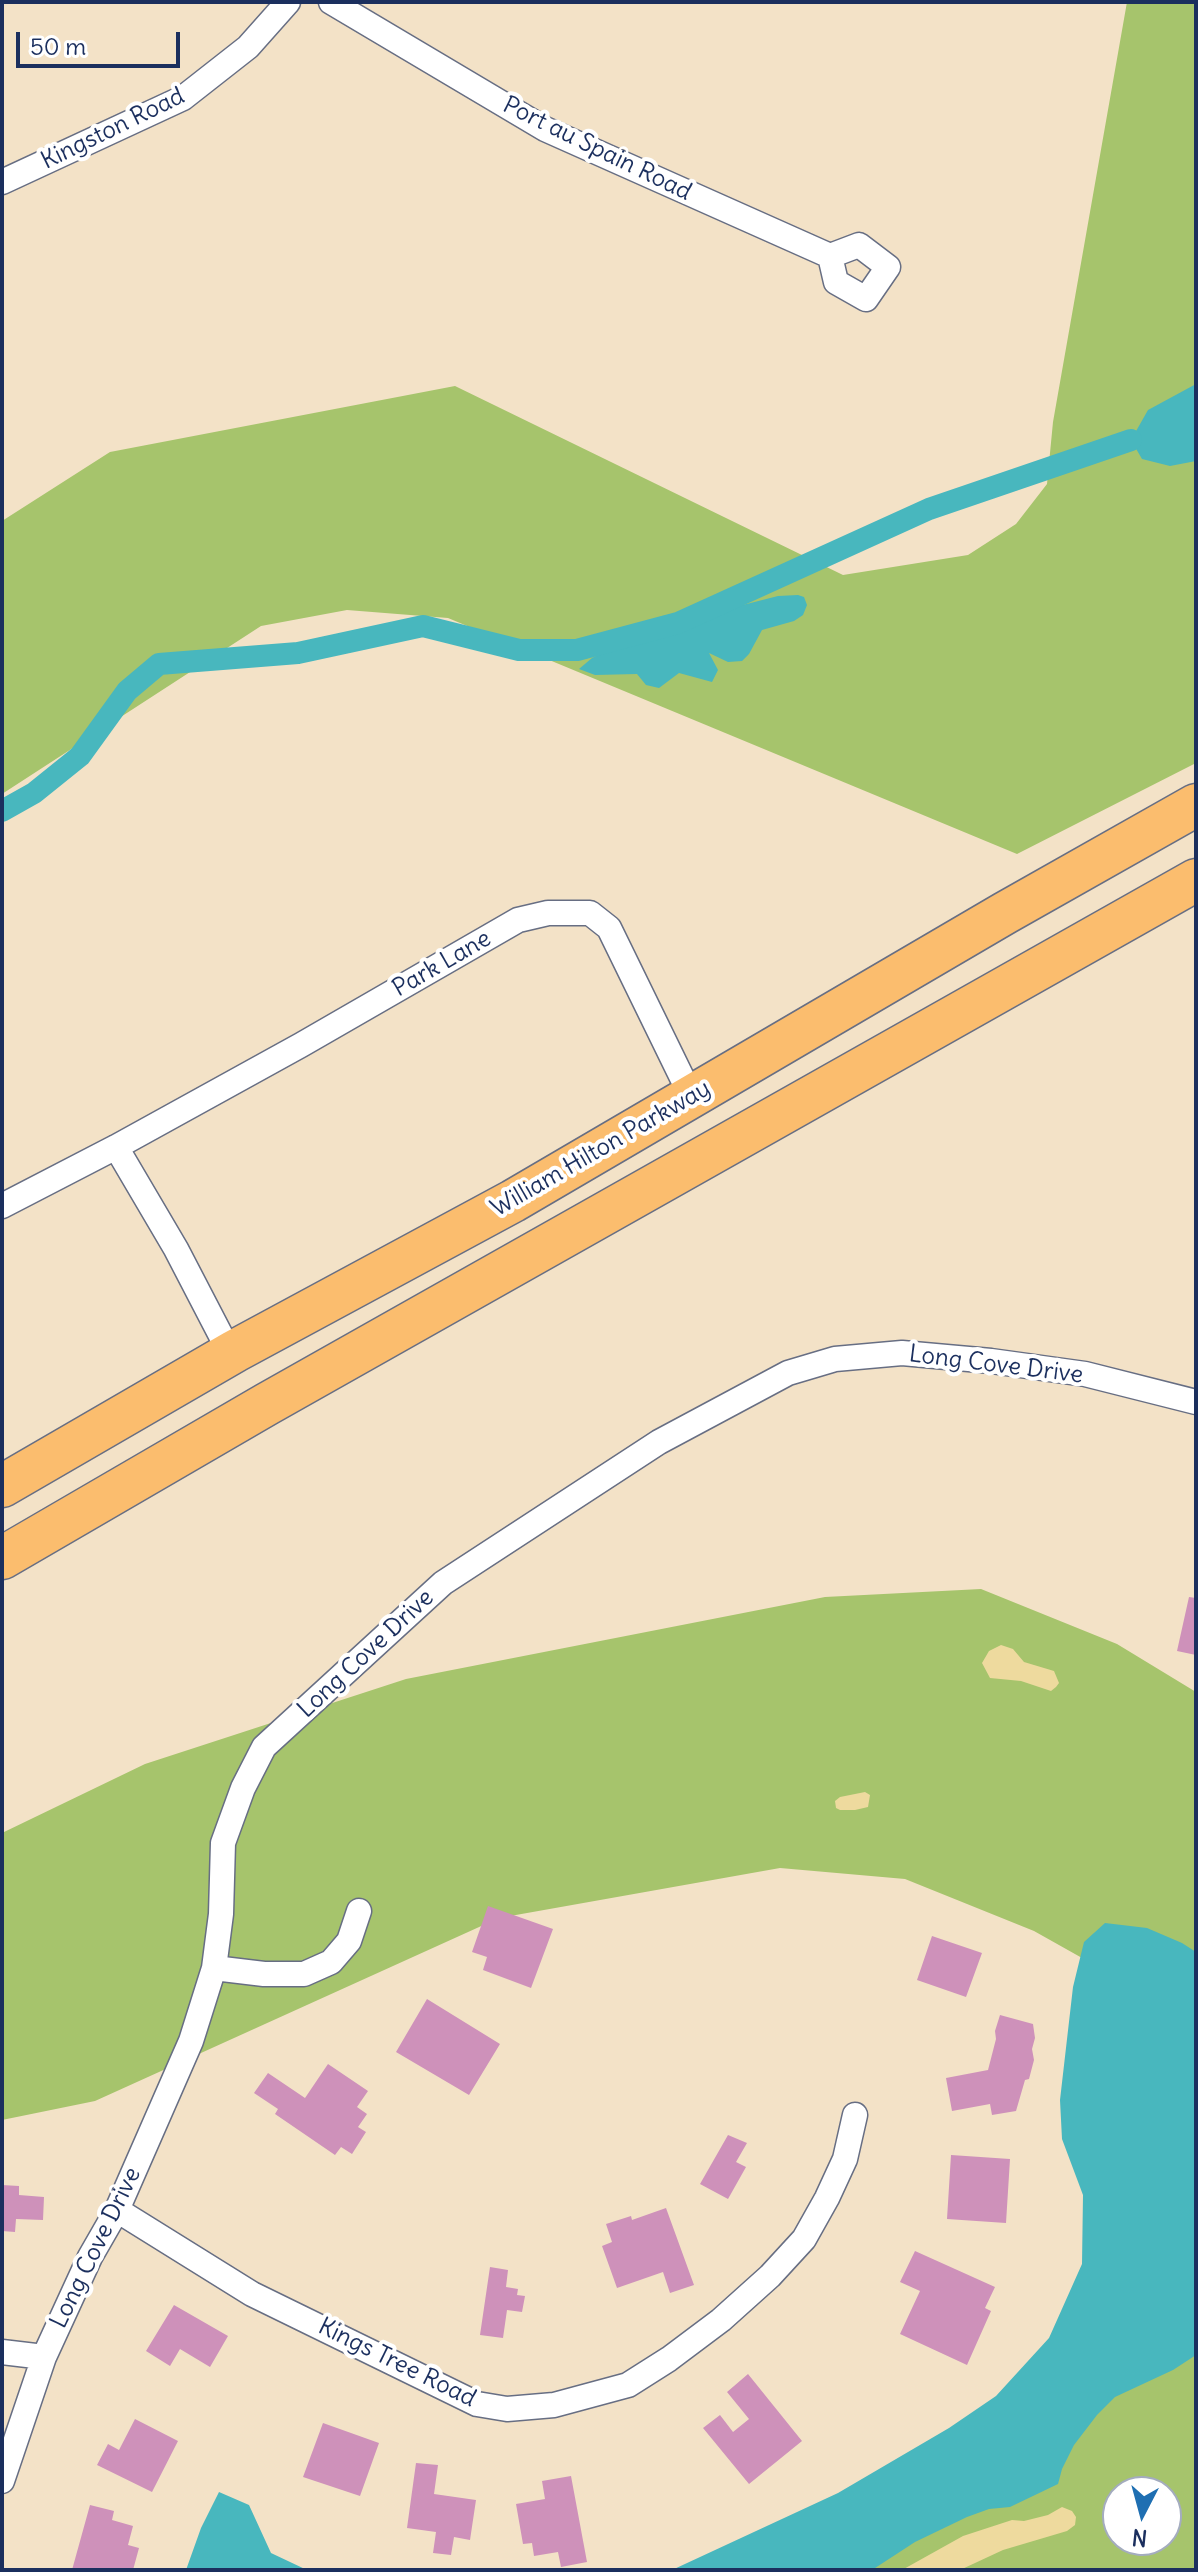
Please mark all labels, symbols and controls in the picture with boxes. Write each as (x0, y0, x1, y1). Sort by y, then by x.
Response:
scale bar (20, 16, 184, 66)
text: 50 m (30, 31, 86, 61)
street label: Kingston Road (37, 82, 189, 176)
street label: Port au Spain Road (498, 91, 696, 207)
street label: Park Lane (388, 924, 496, 1004)
street label: William Hilton Parkway (486, 1074, 716, 1224)
street label: Long Cove Drive (907, 1340, 1085, 1390)
street label: Long Cove Drive (292, 1584, 440, 1724)
street label: Long Cove Drive (45, 2163, 147, 2333)
street label: Kings Tree Road (313, 2312, 481, 2414)
north arrow (1102, 2476, 1182, 2556)
text: N (1131, 2523, 1149, 2553)

